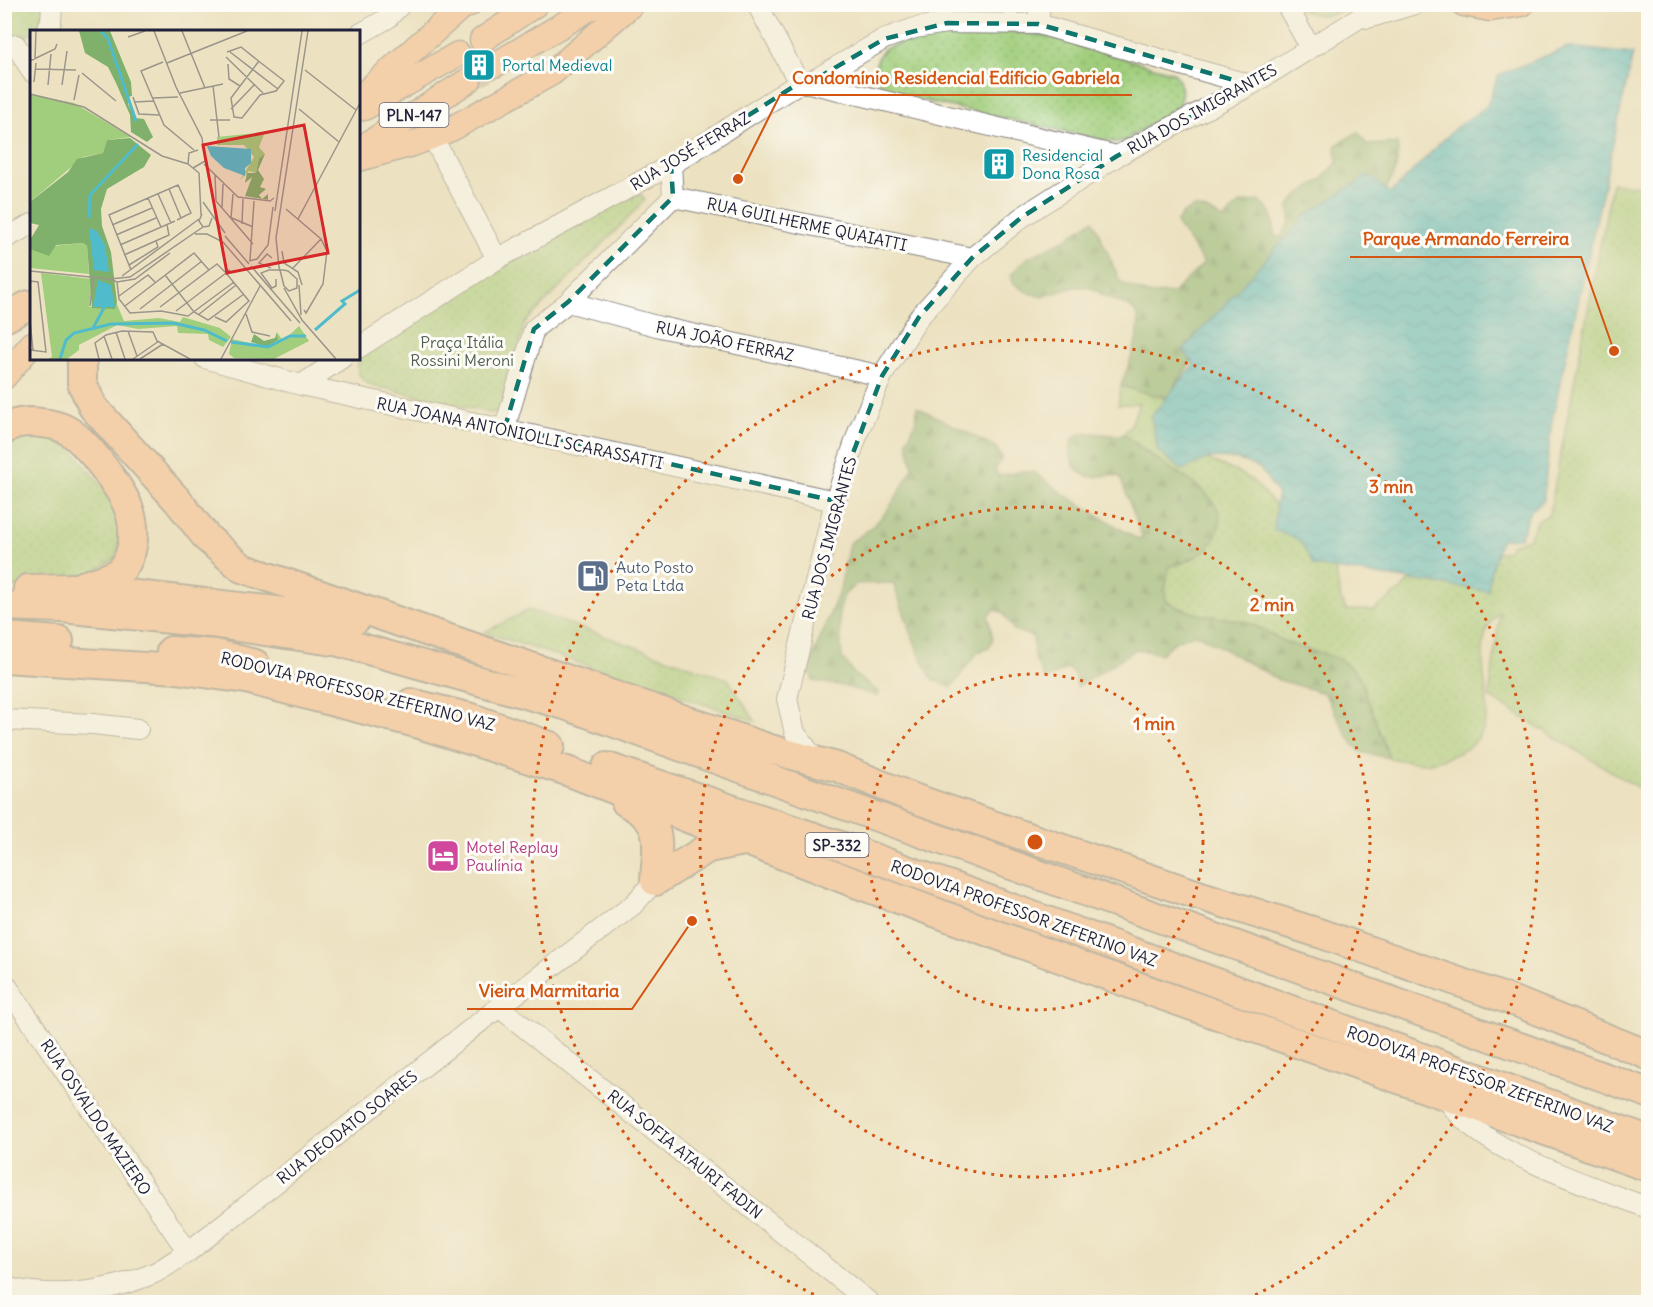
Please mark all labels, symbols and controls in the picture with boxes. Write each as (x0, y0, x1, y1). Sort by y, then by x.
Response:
inset map (30, 30, 360, 360)
building icon: Portal Medieval (461, 47, 497, 83)
place label: Portal Medieval (502, 55, 612, 75)
callout: Condomínio Residencial Edifício Gabriela (780, 59, 1132, 95)
street label: RUA DOS IMIGRANTES (1124, 60, 1280, 158)
text: Condomínio Residencial Edifício Gabriela (792, 66, 1120, 89)
road number: PLN-147 (380, 103, 448, 127)
street label: RUA JOSÉ FERRAZ (626, 107, 754, 195)
place label: Residencial Dona Rosa (1022, 145, 1103, 183)
building icon: Residencial Dona Rosa (981, 146, 1017, 182)
street label: RUA GUILHERME QUAIATTI (705, 193, 909, 255)
callout: Parque Armando Ferreira (1350, 221, 1581, 257)
text: Parque Armando Ferreira (1363, 227, 1569, 250)
street label: RUA JOÃO FERRAZ (654, 317, 796, 365)
park label: Praça Itália Rossini Meroni (410, 332, 514, 370)
street label: RUA JOANA ANTONIOLLI SCARASSATTI (375, 393, 665, 473)
street label: RUA DOS IMIGRANTES (798, 454, 860, 622)
text: 3 min (1369, 475, 1414, 498)
place label: Auto Posto Peta Ltda (616, 557, 694, 595)
fuel station icon: Auto Posto Peta Ltda (575, 558, 611, 594)
text: 2 min (1250, 593, 1295, 616)
street label: RODOVIA PROFESSOR ZEFERINO VAZ (219, 647, 497, 735)
text: 1 min (1133, 712, 1175, 735)
centre of rings (1025, 832, 1045, 852)
road number: SP-332 (806, 833, 868, 857)
place label: Motel Replay Paulínia (466, 837, 558, 875)
hotel icon: Motel Replay Paulínia (425, 838, 461, 874)
street label: RODOVIA PROFESSOR ZEFERINO VAZ (888, 855, 1160, 971)
callout: Vieira Marmitaria (467, 973, 632, 1009)
text: Vieira Marmitaria (479, 979, 619, 1002)
street label: RODOVIA PROFESSOR ZEFERINO VAZ (1344, 1021, 1616, 1137)
street label: RUA OSVALDO MAZIERO (36, 1035, 156, 1199)
street label: RUA DEODATO SOARES (273, 1066, 421, 1188)
street label: RUA SOFIA ATAURI FADIN (603, 1085, 767, 1223)

